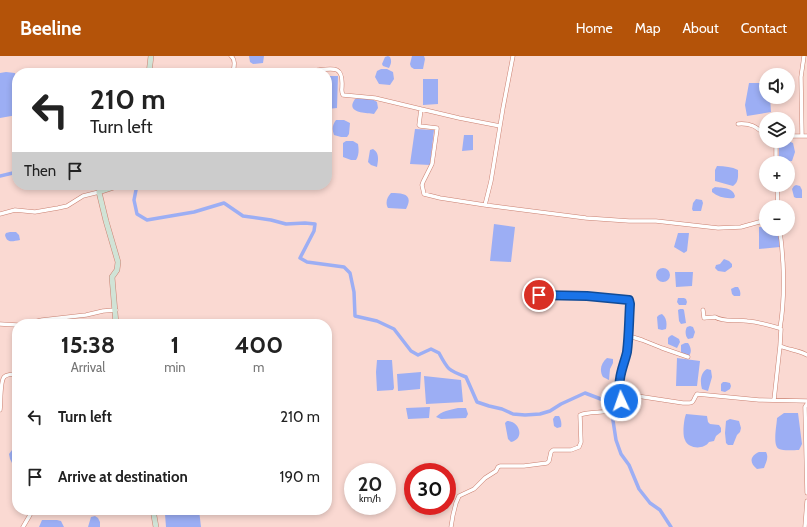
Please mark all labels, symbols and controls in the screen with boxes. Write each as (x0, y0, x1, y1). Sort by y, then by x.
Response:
text: Beeline (20, 17, 81, 40)
text: Home (576, 19, 613, 37)
text: Map (635, 19, 660, 37)
text: About (682, 19, 719, 37)
text: Contact (741, 19, 787, 37)
map controls (759, 68, 795, 236)
button: sound (759, 68, 795, 104)
text: 210 m (90, 82, 166, 116)
icon: left (24, 84, 76, 136)
button: layers (759, 112, 795, 148)
text: Turn left (90, 116, 153, 138)
button: + (759, 156, 795, 192)
icon: arrive (64, 160, 86, 182)
text: Then (24, 162, 56, 180)
button: − (759, 200, 795, 236)
pin (522, 278, 556, 312)
icon: arrive (528, 284, 550, 306)
text: 15:38 (61, 330, 115, 359)
text: 1 (170, 330, 179, 359)
text: 400 (234, 330, 283, 359)
text: Arrival (71, 359, 105, 375)
text: min (164, 359, 186, 375)
text: m (253, 359, 264, 375)
position arrow (600, 380, 642, 422)
icon: left (24, 406, 46, 428)
text: Turn left (58, 408, 112, 426)
text: 210 m (280, 408, 320, 426)
speed limit sign: 30 (404, 463, 456, 515)
icon: arrive (24, 466, 46, 488)
text: Arrive at destination (58, 468, 188, 486)
text: 190 m (280, 468, 320, 486)
text: 20 (358, 472, 382, 496)
text: km/h (359, 492, 381, 505)

